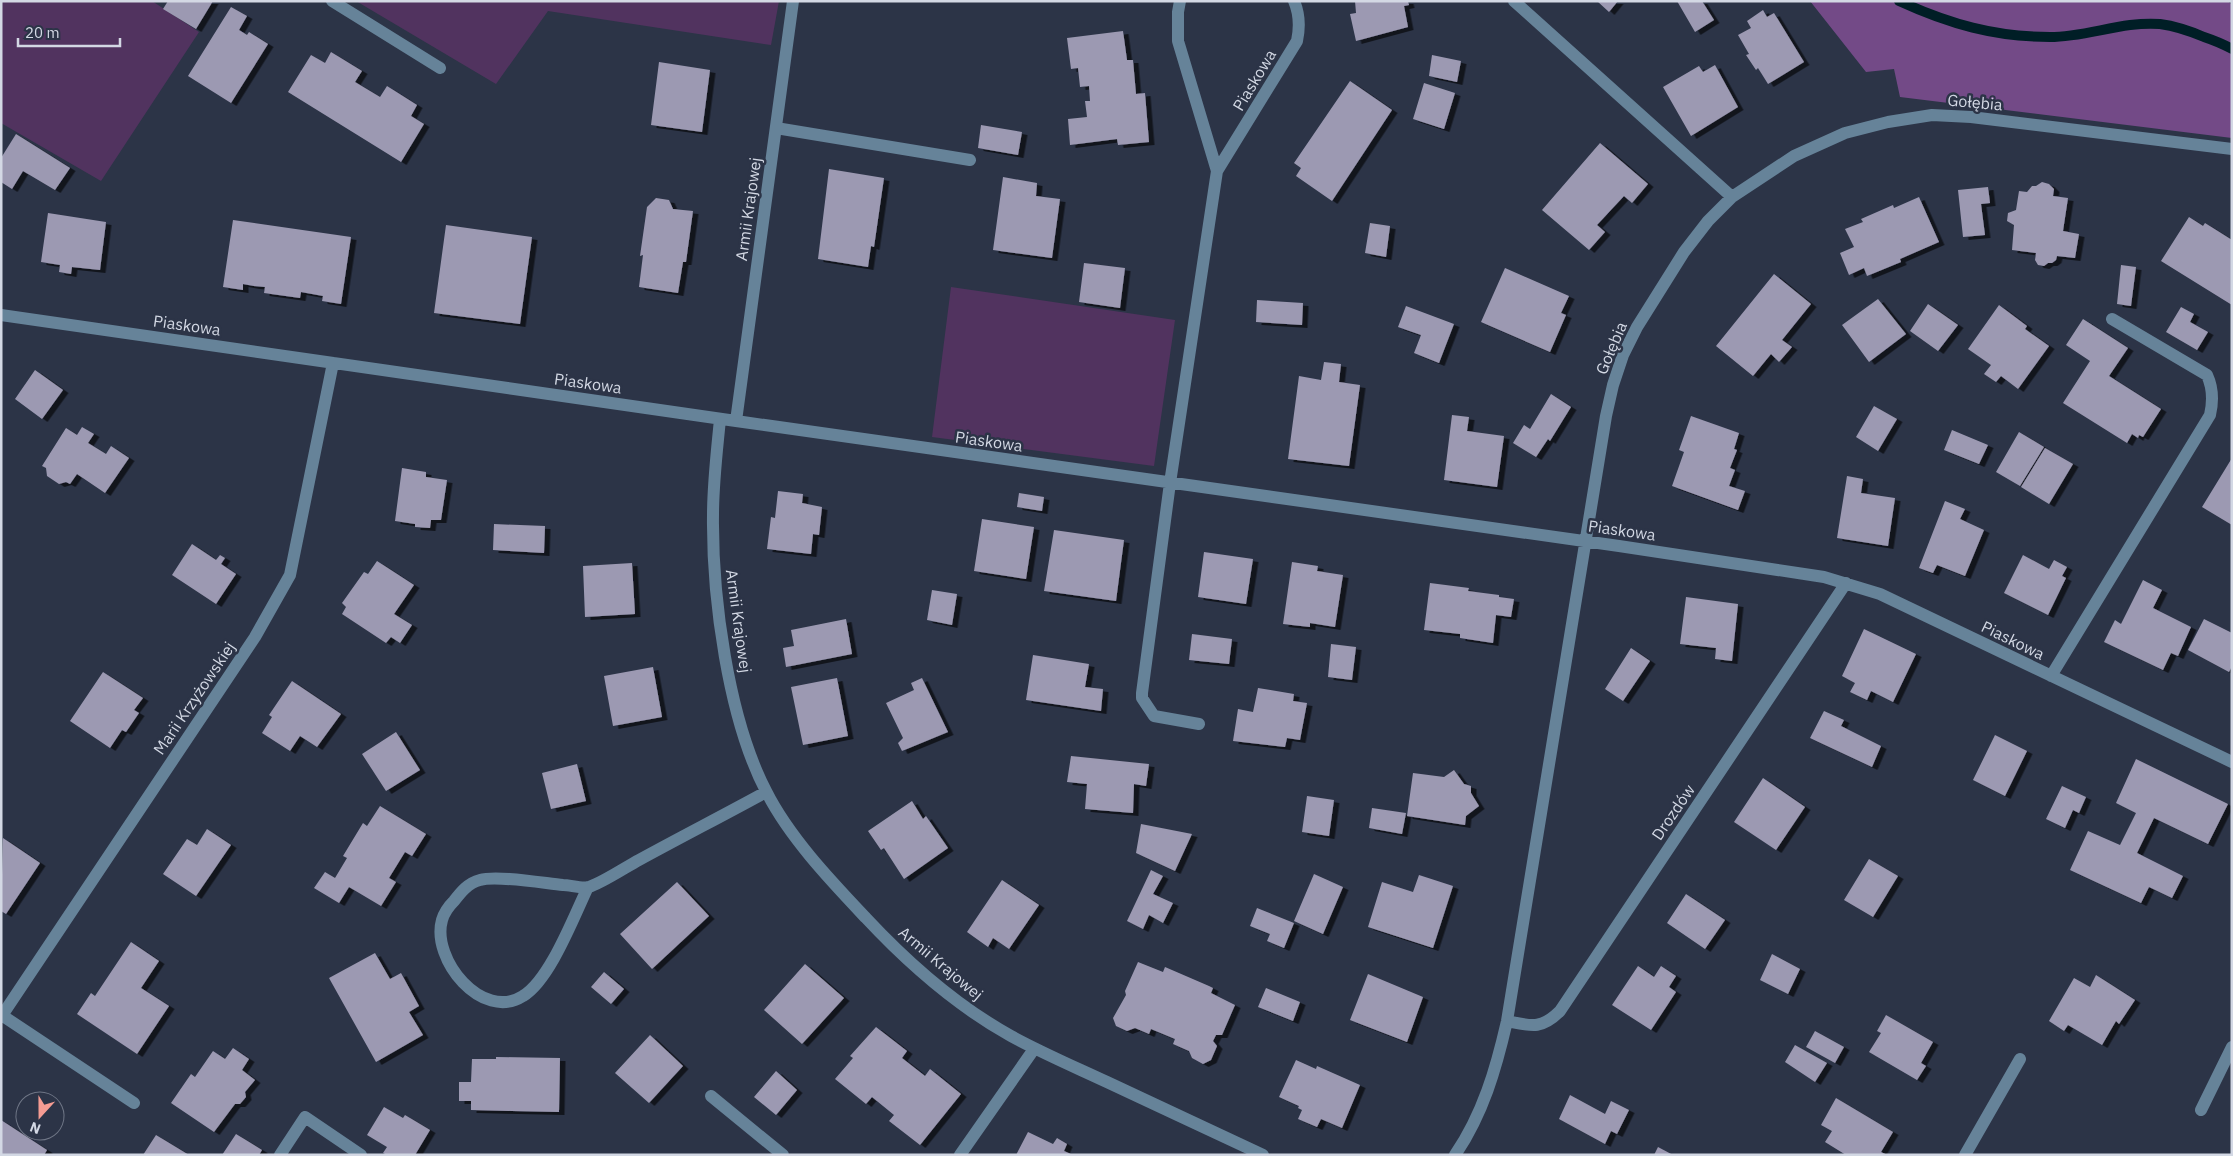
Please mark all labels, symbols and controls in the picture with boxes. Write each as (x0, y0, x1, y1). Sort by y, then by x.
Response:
scale bar (18, 15, 120, 47)
text: 20 m (25, 23, 60, 42)
street label: Piaskowa (1228, 45, 1280, 114)
street label: Gołębia (1947, 90, 2004, 114)
street label: Armii Krajowej (731, 156, 765, 262)
street label: Piaskowa (152, 310, 222, 340)
street label: Gołębia (1591, 318, 1631, 377)
street label: Piaskowa (553, 368, 623, 398)
street label: Piaskowa (954, 426, 1024, 456)
street label: Piaskowa (1587, 515, 1657, 545)
street label: Armii Krajowej (722, 568, 756, 674)
street label: Piaskowa (1978, 616, 2048, 664)
street label: Marii Krzyżowskiej (149, 638, 239, 758)
street label: Drozdów (1647, 780, 1699, 844)
street label: Armii Krajowej (895, 922, 987, 1004)
north arrow (15, 1091, 65, 1141)
text: N (27, 1118, 43, 1138)

